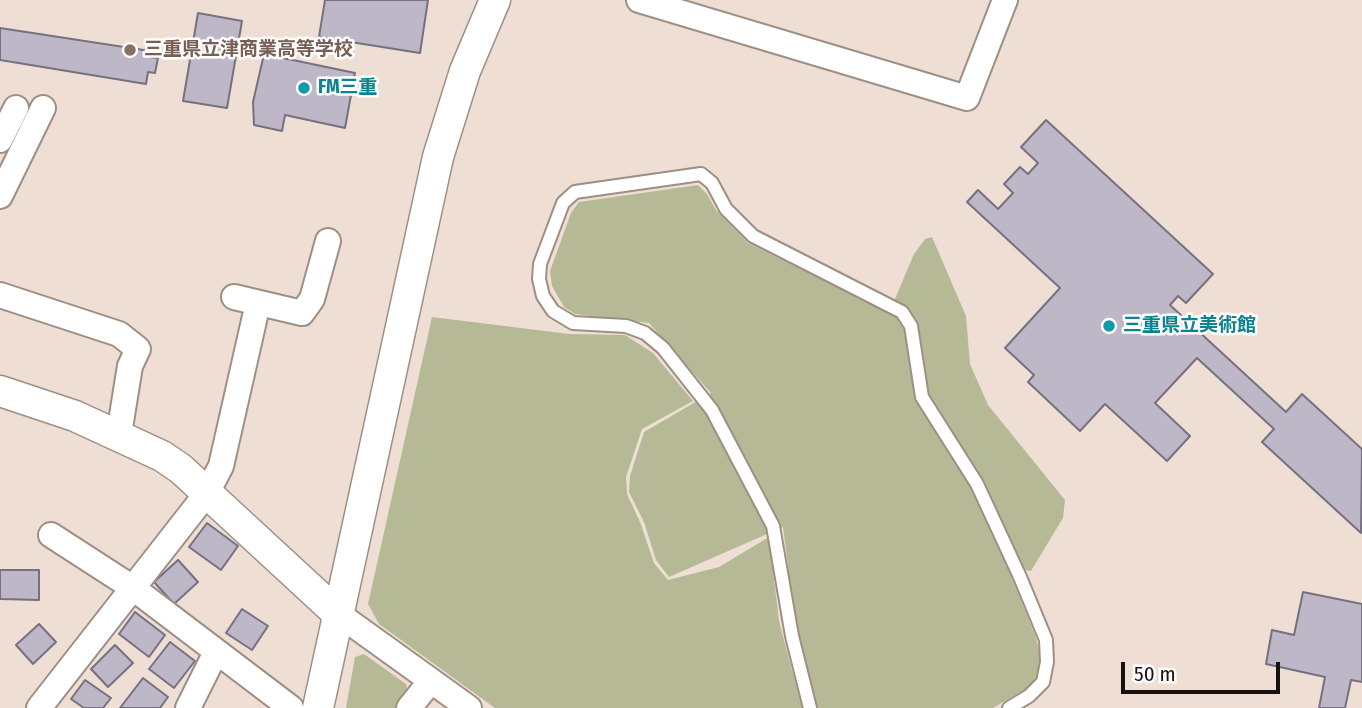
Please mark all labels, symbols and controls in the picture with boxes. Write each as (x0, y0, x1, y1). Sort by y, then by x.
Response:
place label: 三重県立津商業高等学校 (144, 39, 353, 61)
marker: 三重県立津商業高等学校 (122, 42, 138, 58)
place label: FM三重 (318, 77, 378, 99)
marker: FM三重 (296, 80, 312, 96)
place label: 三重県立美術館 (1123, 315, 1256, 337)
marker: 三重県立美術館 (1101, 318, 1117, 334)
scale bar (1124, 648, 1283, 692)
text: 50 m (1134, 661, 1176, 687)

